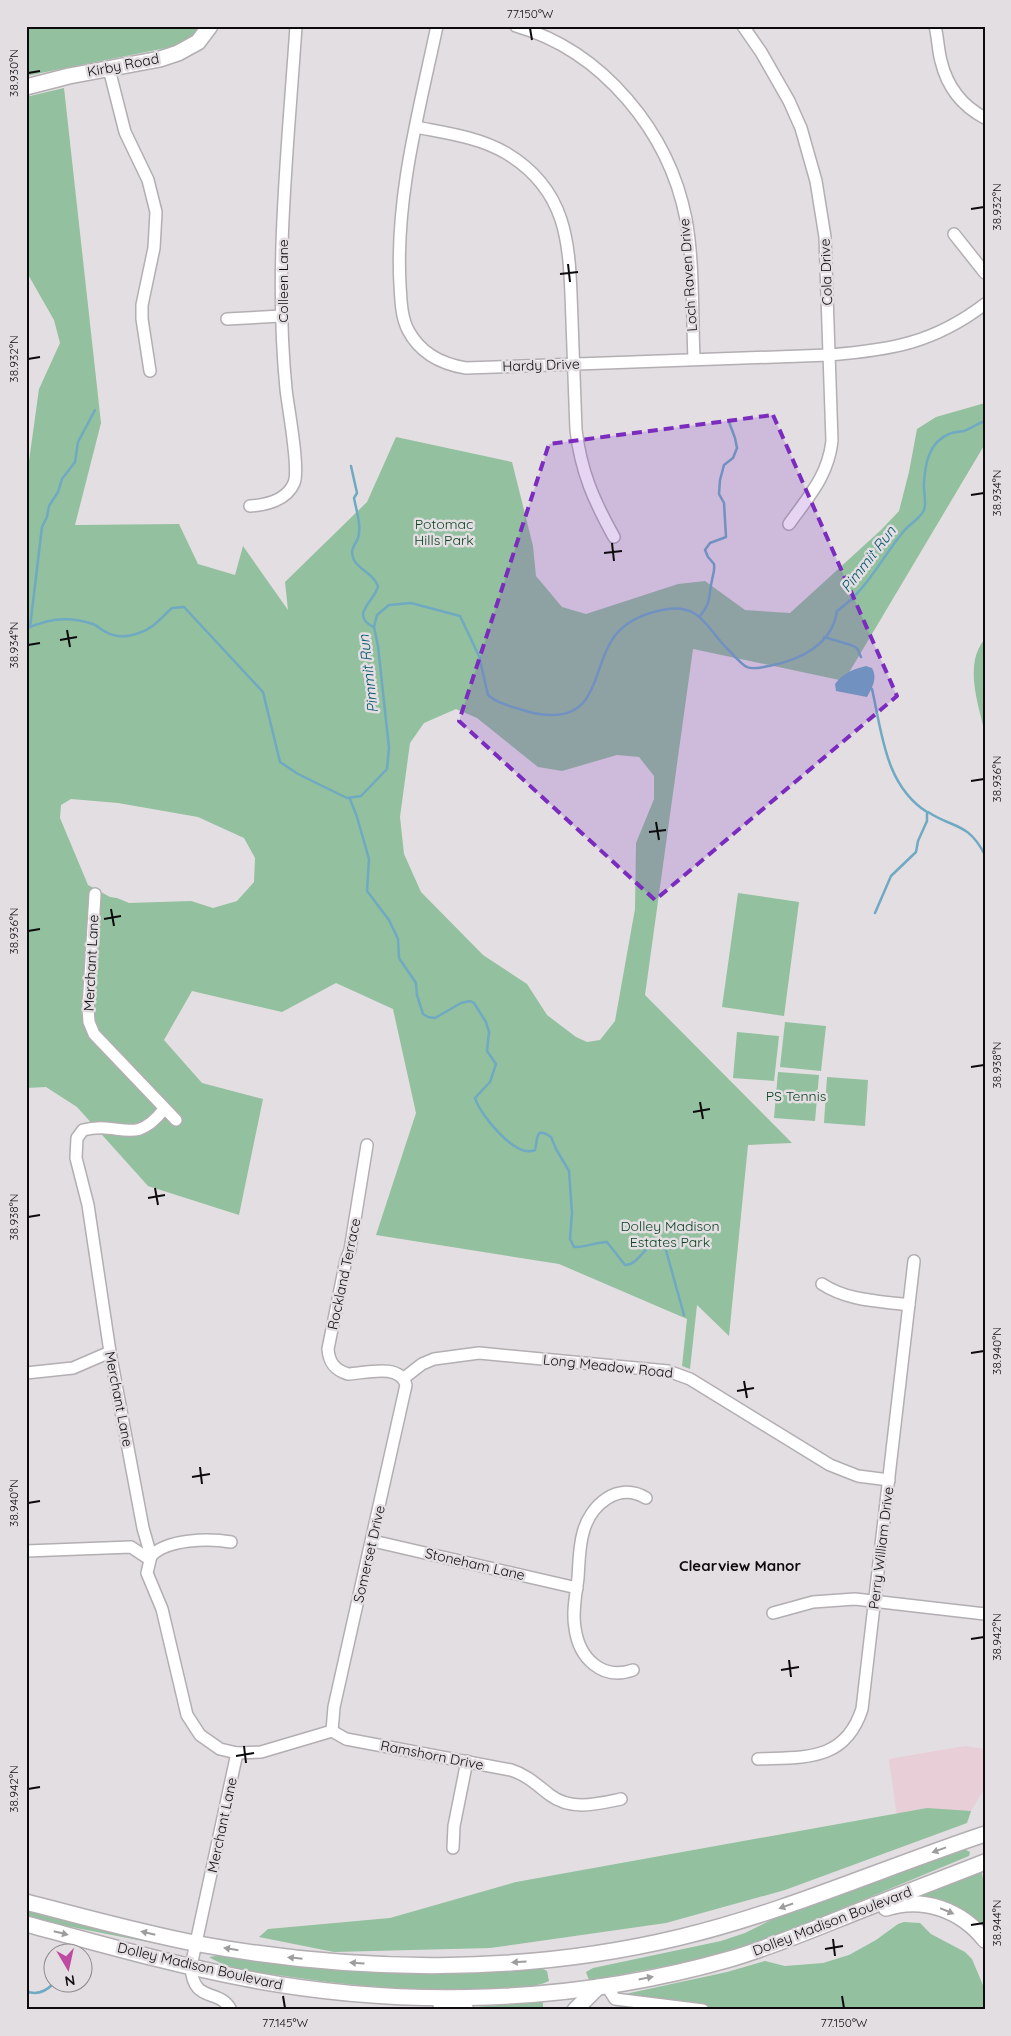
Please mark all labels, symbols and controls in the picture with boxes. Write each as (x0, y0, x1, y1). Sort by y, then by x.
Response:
text: 77.150°W (507, 6, 554, 21)
text: 38.930°N (6, 49, 21, 97)
street label: Kirby Road (86, 49, 160, 81)
text: 38.932°N (989, 183, 1004, 231)
street label: Loch Raven Drive (675, 218, 701, 332)
street label: Cola Drive (816, 238, 836, 306)
street label: Colleen Lane (274, 239, 292, 323)
text: 38.932°N (6, 335, 21, 383)
street label: Hardy Drive (502, 355, 580, 375)
text: 38.934°N (989, 470, 1004, 516)
park label: Potomac Hills Park (414, 515, 474, 549)
water label: Pimmit Run (836, 522, 900, 596)
text: 38.934°N (6, 622, 21, 668)
water label: Pimmit Run (354, 633, 382, 714)
text: 38.936°N (989, 755, 1004, 803)
text: 38.936°N (6, 907, 21, 955)
street label: Merchant Lane (79, 914, 103, 1012)
text: 38.938°N (989, 1041, 1004, 1089)
park label: PS Tennis (766, 1087, 826, 1105)
text: 38.938°N (6, 1193, 21, 1241)
street label: Rockland Terrace (323, 1217, 365, 1331)
park label: Dolley Madison Estates Park (620, 1217, 720, 1251)
text: 38.940°N (989, 1327, 1004, 1375)
street label: Merchant Lane (101, 1350, 137, 1448)
street label: Long Meadow Road (542, 1350, 674, 1382)
text: 38.940°N (6, 1479, 21, 1527)
street label: Perry William Drive (865, 1486, 897, 1610)
street label: Somerset Drive (349, 1504, 389, 1604)
street label: Stoneham Lane (423, 1544, 527, 1584)
district label: Clearview Manor (679, 1556, 801, 1575)
text: 38.942°N (989, 1613, 1004, 1661)
street label: Ramshorn Drive (379, 1736, 485, 1774)
text: 38.942°N (6, 1765, 21, 1813)
street label: Merchant Lane (203, 1776, 241, 1874)
one-way arrow (931, 1846, 946, 1854)
street label: Dolley Madison Boulevard (750, 1882, 914, 1960)
text: 38.944°N (989, 1899, 1004, 1947)
one-way arrow (778, 1902, 793, 1910)
one-way arrow (940, 1907, 954, 1915)
one-way arrow (54, 1929, 69, 1937)
one-way arrow (141, 1929, 156, 1937)
street label: Dolley Madison Boulevard (116, 1938, 284, 1994)
north arrow (42, 1944, 92, 1994)
one-way arrow (223, 1945, 239, 1953)
one-way arrow (287, 1954, 303, 1962)
one-way arrow (349, 1958, 365, 1966)
one-way arrow (511, 1958, 527, 1966)
text: N (64, 1971, 77, 1991)
one-way arrow (639, 1974, 655, 1982)
text: 77.145°W (262, 2015, 308, 2030)
text: 77.150°W (821, 2015, 868, 2030)

